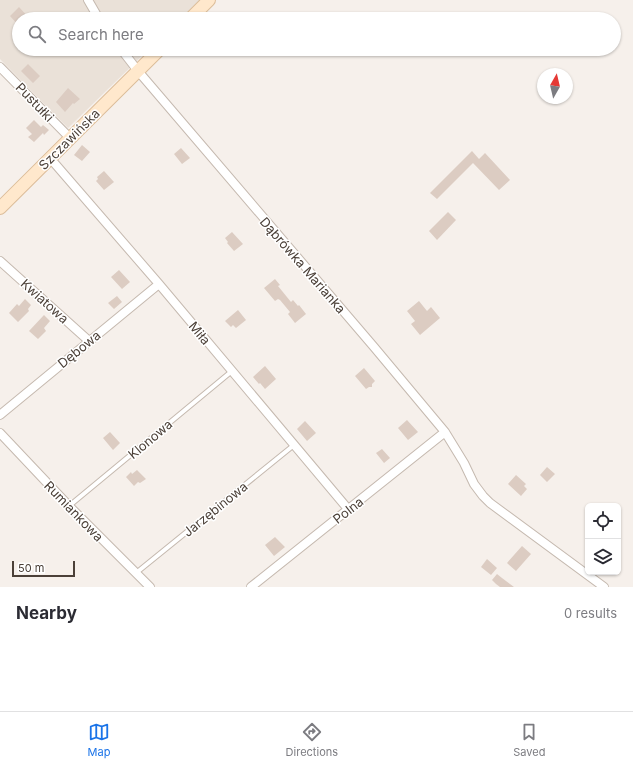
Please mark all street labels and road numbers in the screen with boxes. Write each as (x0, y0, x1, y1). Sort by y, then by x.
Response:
street label: Pustułki (12, 79, 58, 125)
street label: Szczawińska (35, 105, 103, 173)
street label: Dąbrówka Marianka (257, 214, 349, 316)
street label: Kwiatowa (18, 275, 72, 327)
street label: Miła (186, 318, 214, 348)
street label: Dębowa (54, 327, 104, 371)
street label: Klonowa (125, 416, 175, 462)
street label: Rumiankowa (41, 477, 107, 545)
street label: Jarzębinowa (179, 478, 251, 540)
street label: Polna (330, 493, 366, 527)

